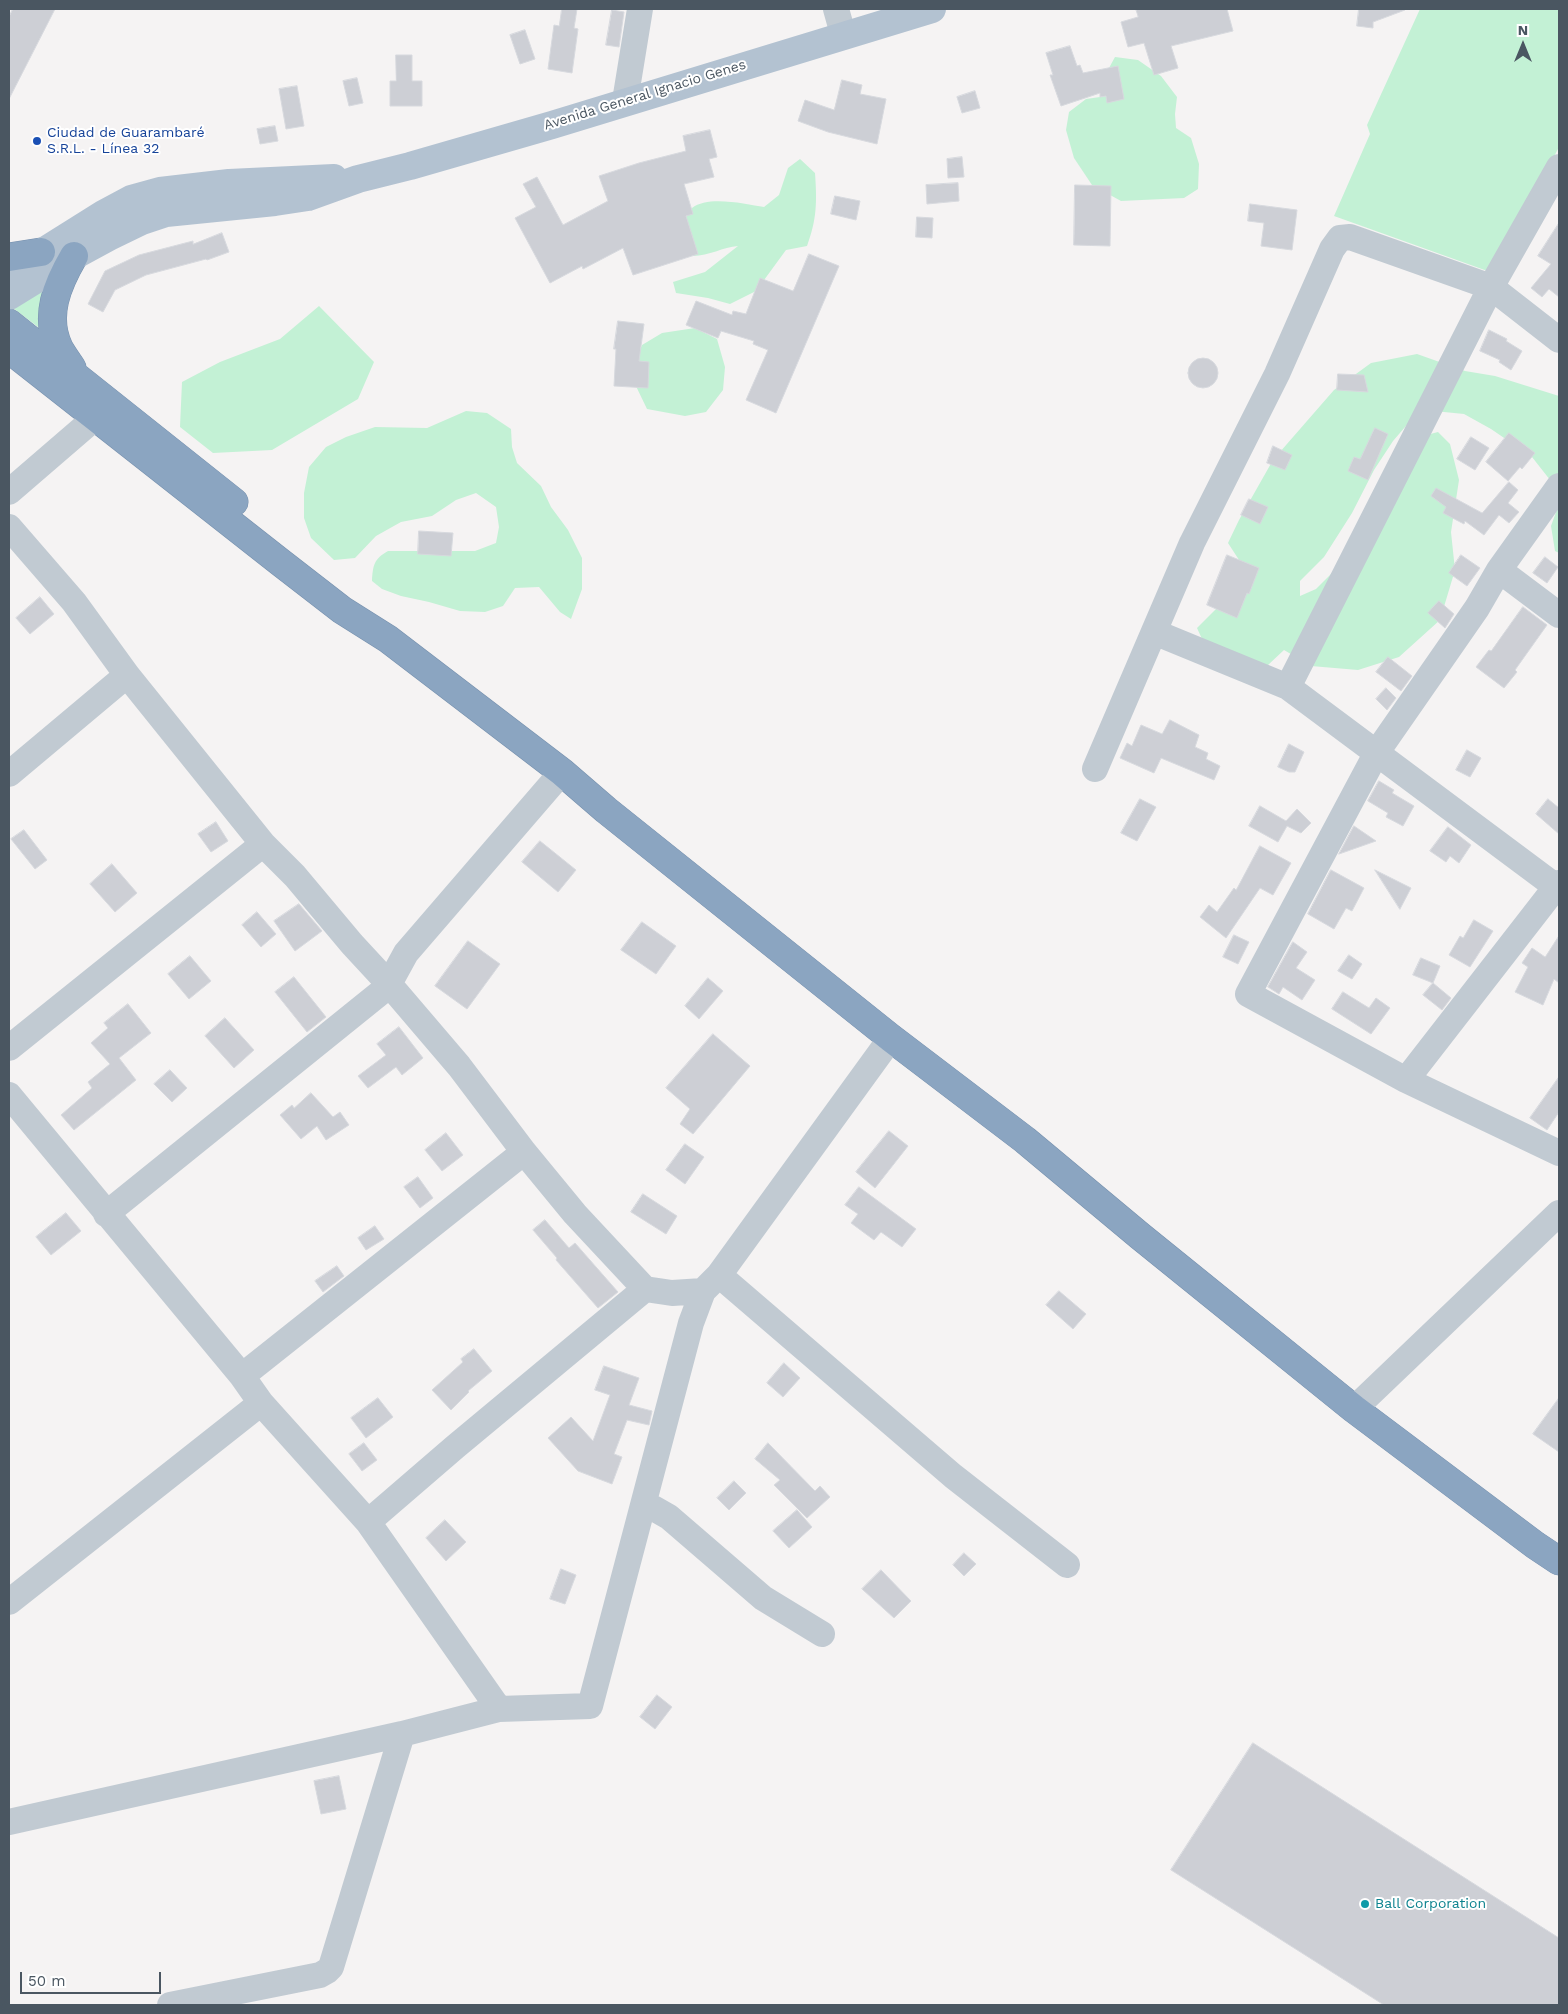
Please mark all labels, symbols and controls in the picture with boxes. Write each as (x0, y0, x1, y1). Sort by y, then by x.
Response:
north arrow (1498, 20, 1548, 70)
text: N (1518, 22, 1528, 38)
street label: Avenida General Ignacio Genes (542, 56, 748, 134)
place label: Ciudad de Guarambaré S.R.L. - Línea 32 (47, 125, 205, 158)
marker: Ciudad de Guarambaré S.R.L. - Línea 32 (31, 135, 43, 147)
place label: Ball Corporation (1375, 1896, 1486, 1912)
marker: Ball Corporation (1359, 1898, 1371, 1910)
scale bar (22, 1962, 164, 1994)
text: 50 m (28, 1972, 65, 1990)

